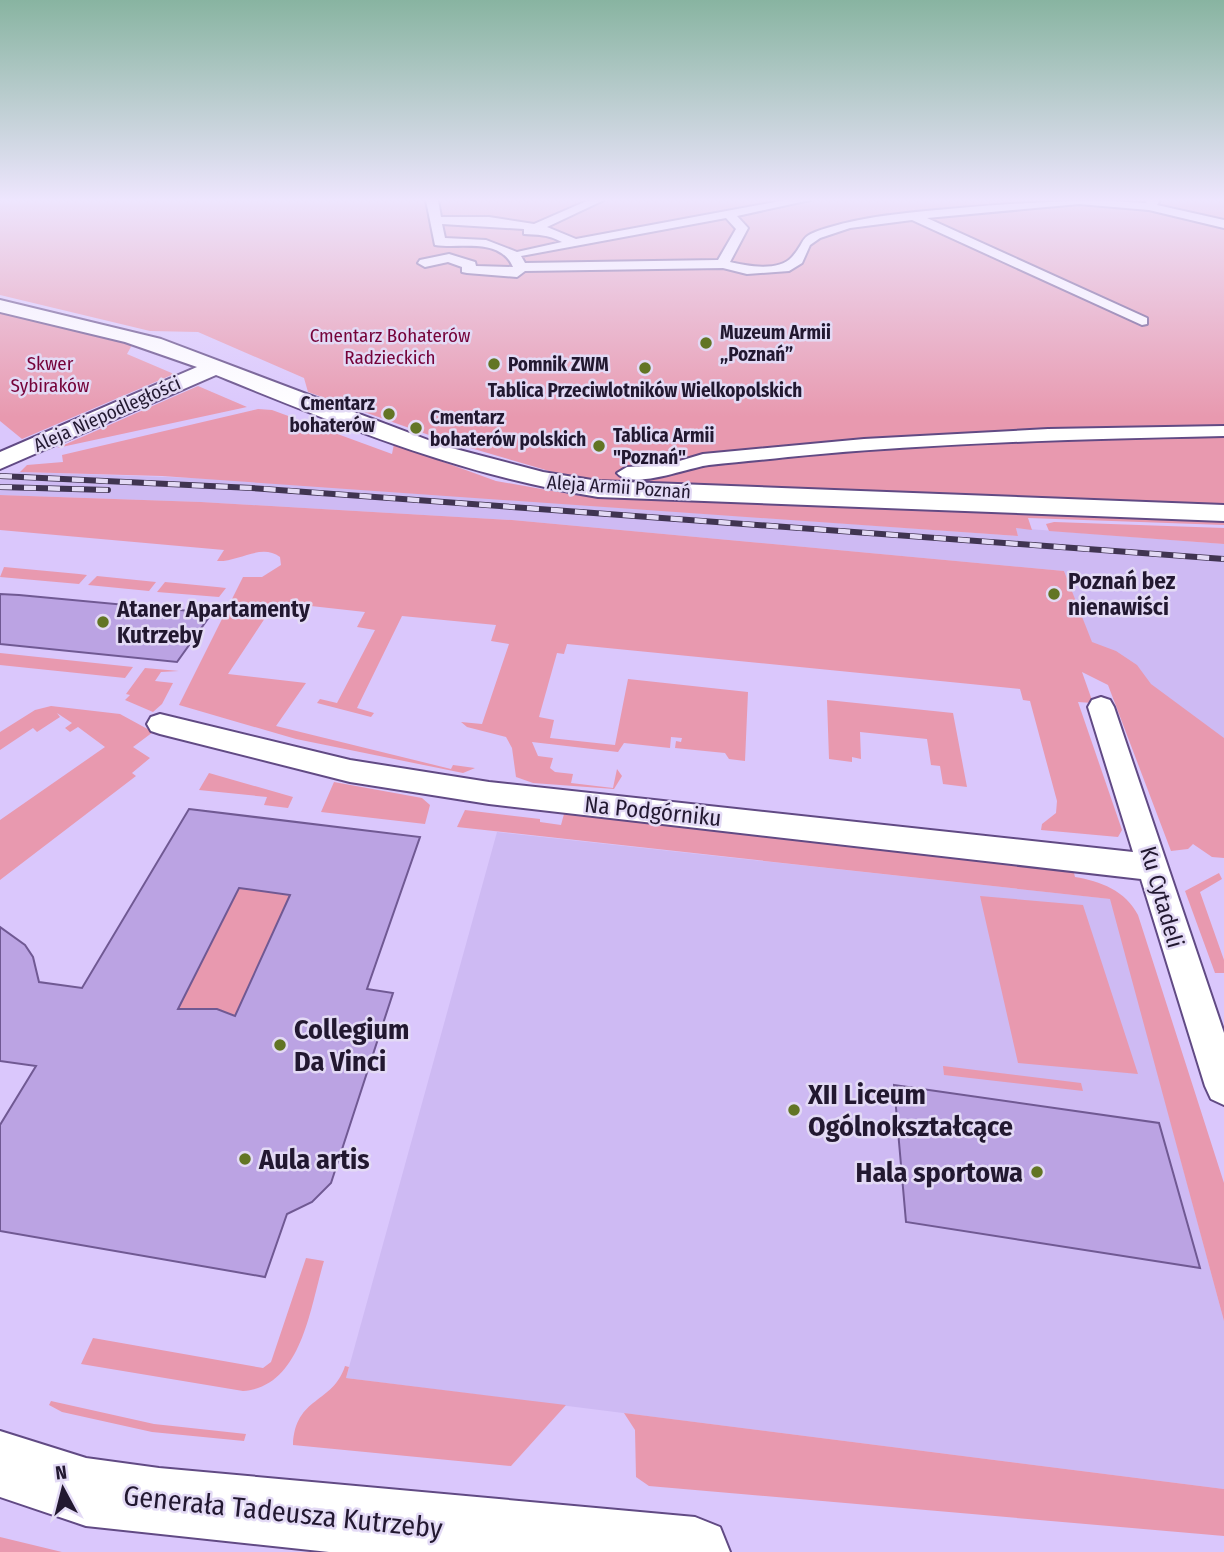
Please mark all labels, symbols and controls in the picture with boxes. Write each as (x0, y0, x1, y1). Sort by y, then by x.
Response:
place label: Muzeum Armii „Poznań” (720, 321, 831, 366)
park label: Cmentarz Bohaterów Radzieckich (310, 324, 471, 369)
marker: Muzeum Armii „Poznań” (698, 335, 714, 351)
park label: Skwer Sybiraków (10, 352, 90, 397)
place label: Pomnik ZWM (508, 353, 609, 376)
marker: Pomnik ZWM (486, 356, 502, 372)
marker: Tablica Przeciwlotników Wielkopolskich (637, 360, 653, 376)
street label: Aleja Niepodległości (30, 371, 184, 457)
place label: Tablica Przeciwlotników Wielkopolskich (488, 379, 802, 402)
place label: Cmentarz bohaterów (290, 392, 375, 437)
marker: Cmentarz bohaterów (381, 406, 397, 422)
place label: Cmentarz bohaterów polskich (430, 406, 586, 451)
marker: Cmentarz bohaterów polskich (408, 420, 424, 436)
place label: Tablica Armii "Poznań" (613, 424, 714, 469)
marker: Tablica Armii "Poznań" (591, 438, 607, 454)
street label: Aleja Armii Poznań (546, 470, 692, 504)
place label: Poznań bez nienawiści (1068, 567, 1176, 621)
marker: Poznań bez nienawiści (1046, 586, 1062, 602)
place label: Ataner Apartamenty Kutrzeby (116, 595, 311, 649)
marker: Ataner Apartamenty Kutrzeby (95, 614, 111, 630)
street label: Na Podgórniku (583, 790, 723, 832)
street label: Ku Cytadeli (1134, 843, 1190, 951)
place label: Collegium Da Vinci (294, 1013, 409, 1078)
marker: Collegium Da Vinci (272, 1037, 288, 1053)
place label: XII Liceum Ogólnokształcące (807, 1078, 1013, 1143)
marker: XII Liceum Ogólnokształcące (786, 1102, 802, 1118)
place label: Aula artis (258, 1143, 370, 1176)
marker: Aula artis (237, 1151, 253, 1167)
place label: Hala sportowa (856, 1156, 1023, 1189)
marker: Hala sportowa (1029, 1164, 1045, 1180)
north arrow (28, 1454, 98, 1524)
text: N (54, 1461, 68, 1485)
street label: Generała Tadeusza Kutrzeby (122, 1479, 445, 1545)

